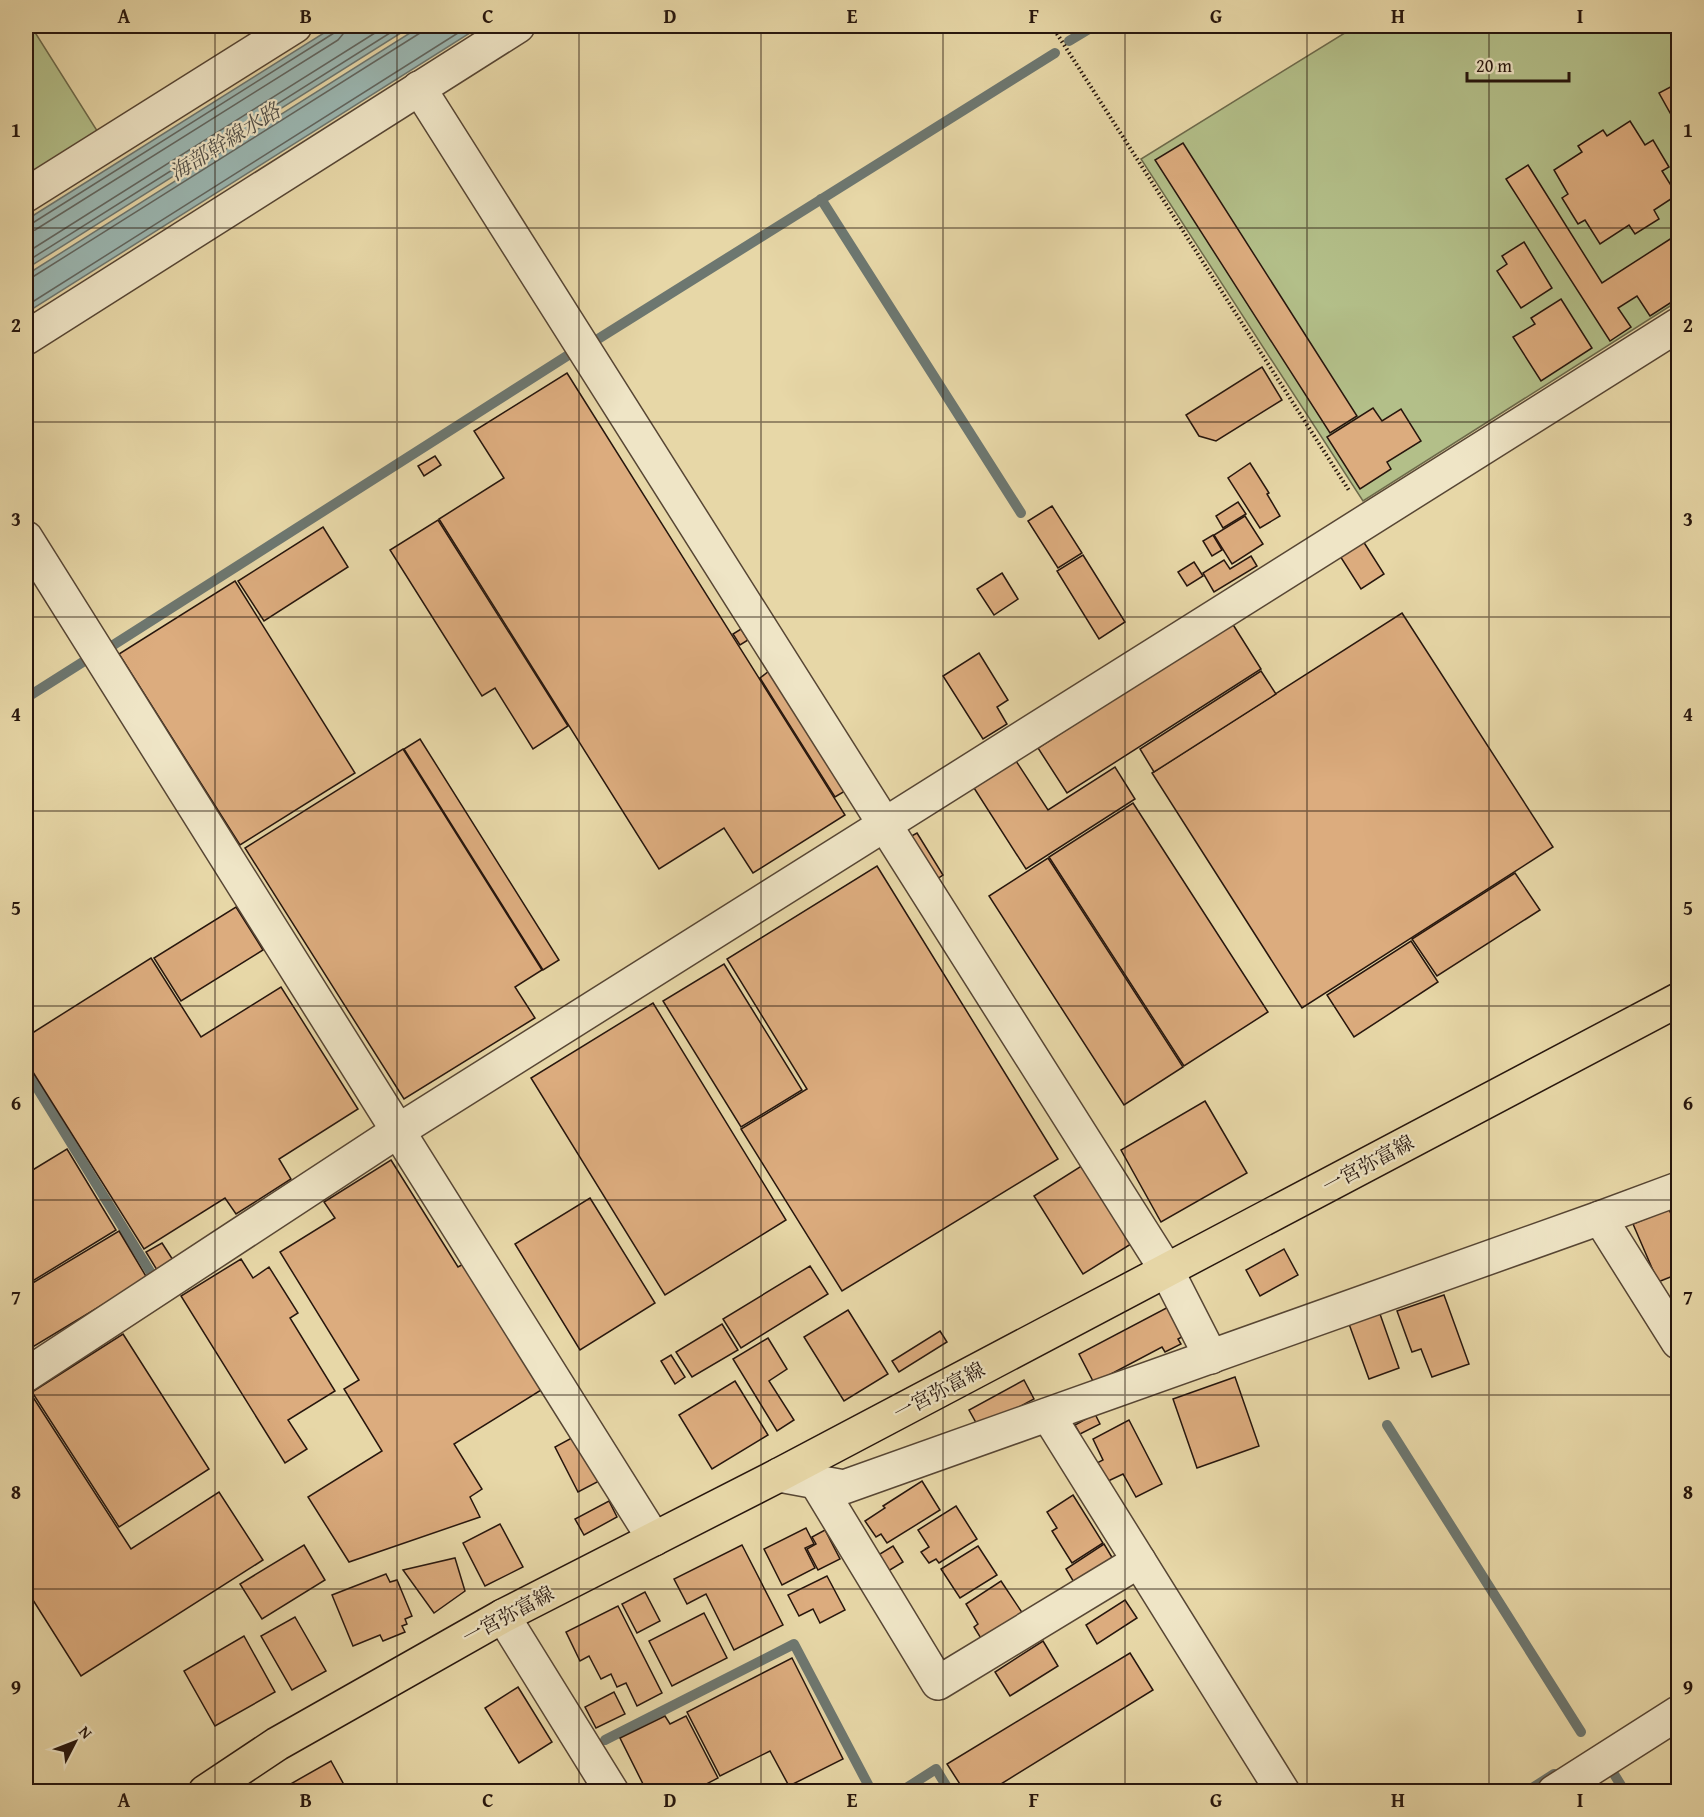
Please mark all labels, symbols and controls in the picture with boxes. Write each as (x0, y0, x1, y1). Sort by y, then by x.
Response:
text: A (118, 1, 131, 30)
text: B (300, 1, 312, 30)
text: C (482, 1, 494, 30)
text: D (663, 1, 677, 30)
text: E (847, 1, 858, 30)
text: F (1029, 1, 1039, 30)
text: G (1210, 1, 1222, 30)
text: H (1391, 1, 1405, 30)
text: I (1577, 1, 1583, 30)
scale bar (1467, 45, 1569, 83)
text: 20 m (1476, 52, 1512, 79)
water label: 海部幹線水路 (163, 94, 288, 188)
text: 1 (11, 115, 21, 144)
text: 1 (1683, 115, 1693, 144)
text: 2 (11, 310, 21, 339)
text: 2 (1683, 310, 1693, 339)
text: 3 (11, 504, 21, 533)
text: 3 (1683, 504, 1693, 533)
text: 4 (11, 699, 21, 728)
text: 4 (1683, 699, 1693, 728)
text: 5 (11, 893, 21, 922)
text: 5 (1683, 893, 1693, 922)
text: 6 (11, 1088, 21, 1117)
text: 6 (1683, 1088, 1693, 1117)
street label: 一宮弥富線 (1317, 1127, 1419, 1200)
text: 7 (11, 1282, 21, 1311)
text: 7 (1683, 1282, 1693, 1311)
street label: 一宮弥富線 (888, 1354, 990, 1427)
text: 8 (11, 1477, 21, 1506)
text: 8 (1683, 1477, 1693, 1506)
street label: 一宮弥富線 (457, 1578, 559, 1651)
text: 9 (11, 1672, 21, 1701)
text: 9 (1683, 1672, 1693, 1701)
north arrow (45, 1712, 105, 1772)
text: N (74, 1720, 99, 1744)
text: A (118, 1785, 131, 1814)
text: B (300, 1785, 312, 1814)
text: C (482, 1785, 494, 1814)
text: D (663, 1785, 677, 1814)
text: E (847, 1785, 858, 1814)
text: F (1029, 1785, 1039, 1814)
text: G (1210, 1785, 1222, 1814)
text: H (1391, 1785, 1405, 1814)
text: I (1577, 1785, 1583, 1814)

